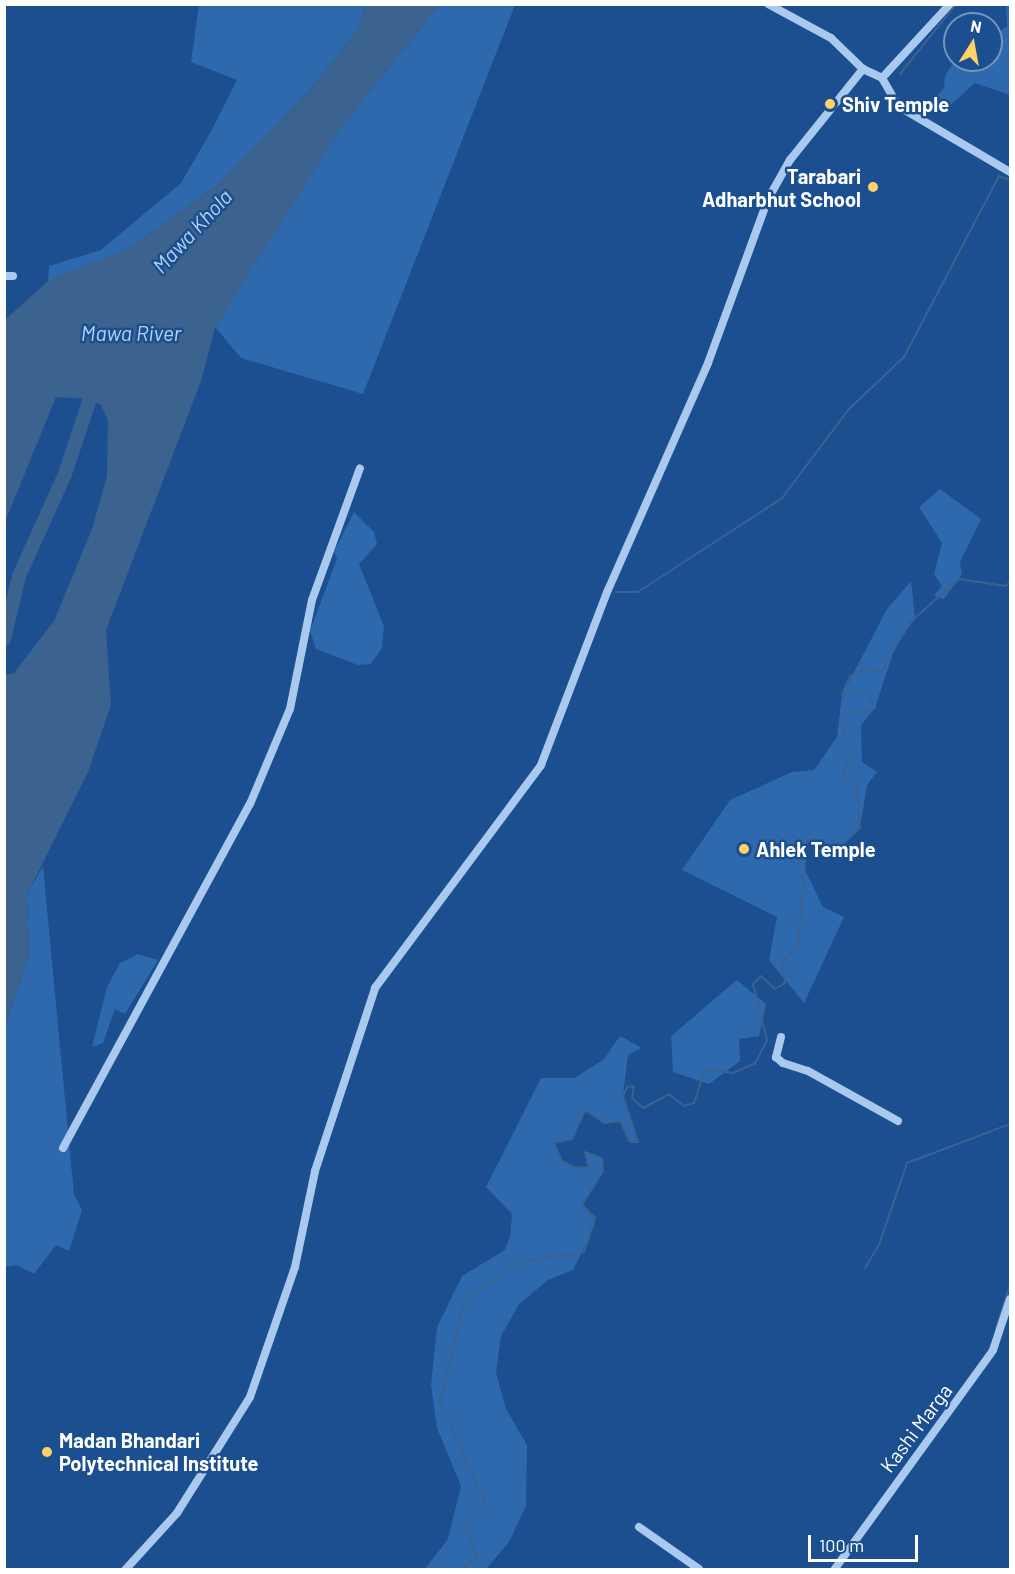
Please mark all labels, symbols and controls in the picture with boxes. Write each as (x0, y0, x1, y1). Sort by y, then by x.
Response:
north arrow (943, 12, 1003, 72)
text: N (969, 15, 983, 36)
place label: Shiv Temple (842, 92, 949, 116)
marker: Shiv Temple (823, 97, 837, 111)
place label: Tarabari Adharbhut School (702, 164, 861, 211)
marker: Tarabari Adharbhut School (866, 180, 880, 194)
water label: Mawa Khola (147, 184, 237, 278)
water label: Mawa River (81, 320, 181, 346)
place label: Ahlek Temple (756, 837, 876, 861)
marker: Ahlek Temple (737, 842, 751, 856)
street label: Kashi Marga (875, 1379, 957, 1477)
place label: Madan Bhandari Polytechnical Institute (59, 1428, 259, 1475)
marker: Madan Bhandari Polytechnical Institute (40, 1445, 54, 1459)
scale bar (811, 1523, 920, 1561)
text: 100 m (819, 1534, 864, 1556)

